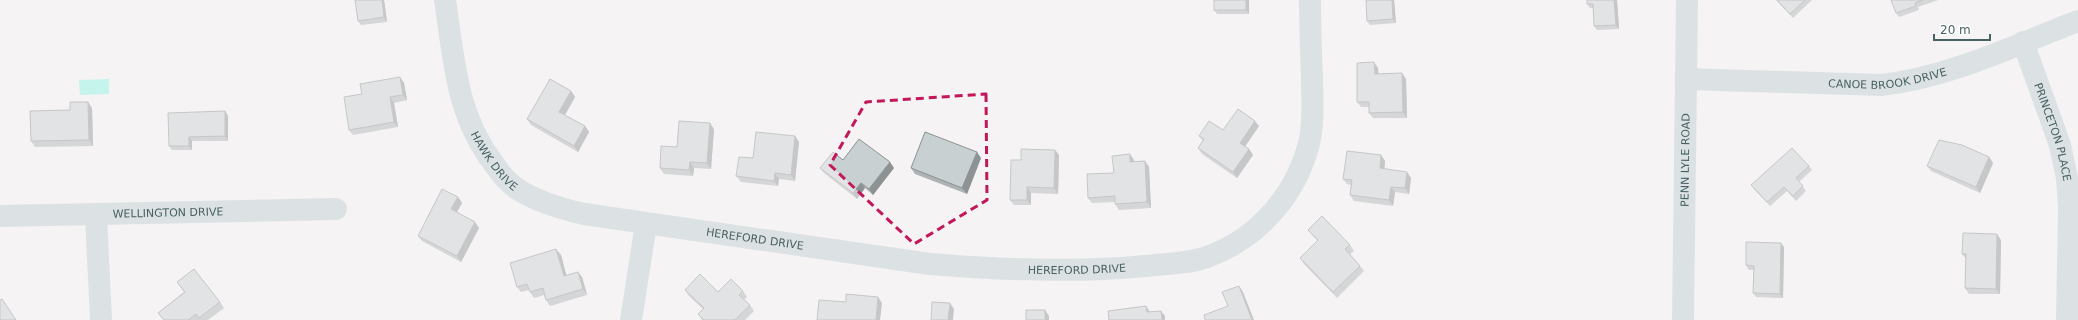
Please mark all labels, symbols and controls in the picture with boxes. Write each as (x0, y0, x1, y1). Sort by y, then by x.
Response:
scale bar (1934, 16, 1990, 42)
text: 20 m (1940, 23, 1971, 37)
street label: CANOE BROOK DRIVE (1828, 65, 1948, 92)
street label: PRINCETON PLACE (2032, 81, 2074, 182)
street label: PENN LYLE ROAD (1678, 113, 1692, 207)
street label: HAWK DRIVE (468, 129, 520, 193)
street label: WELLINGTON DRIVE (112, 205, 224, 220)
street label: HEREFORD DRIVE (705, 225, 805, 252)
street label: HEREFORD DRIVE (1028, 261, 1127, 277)

